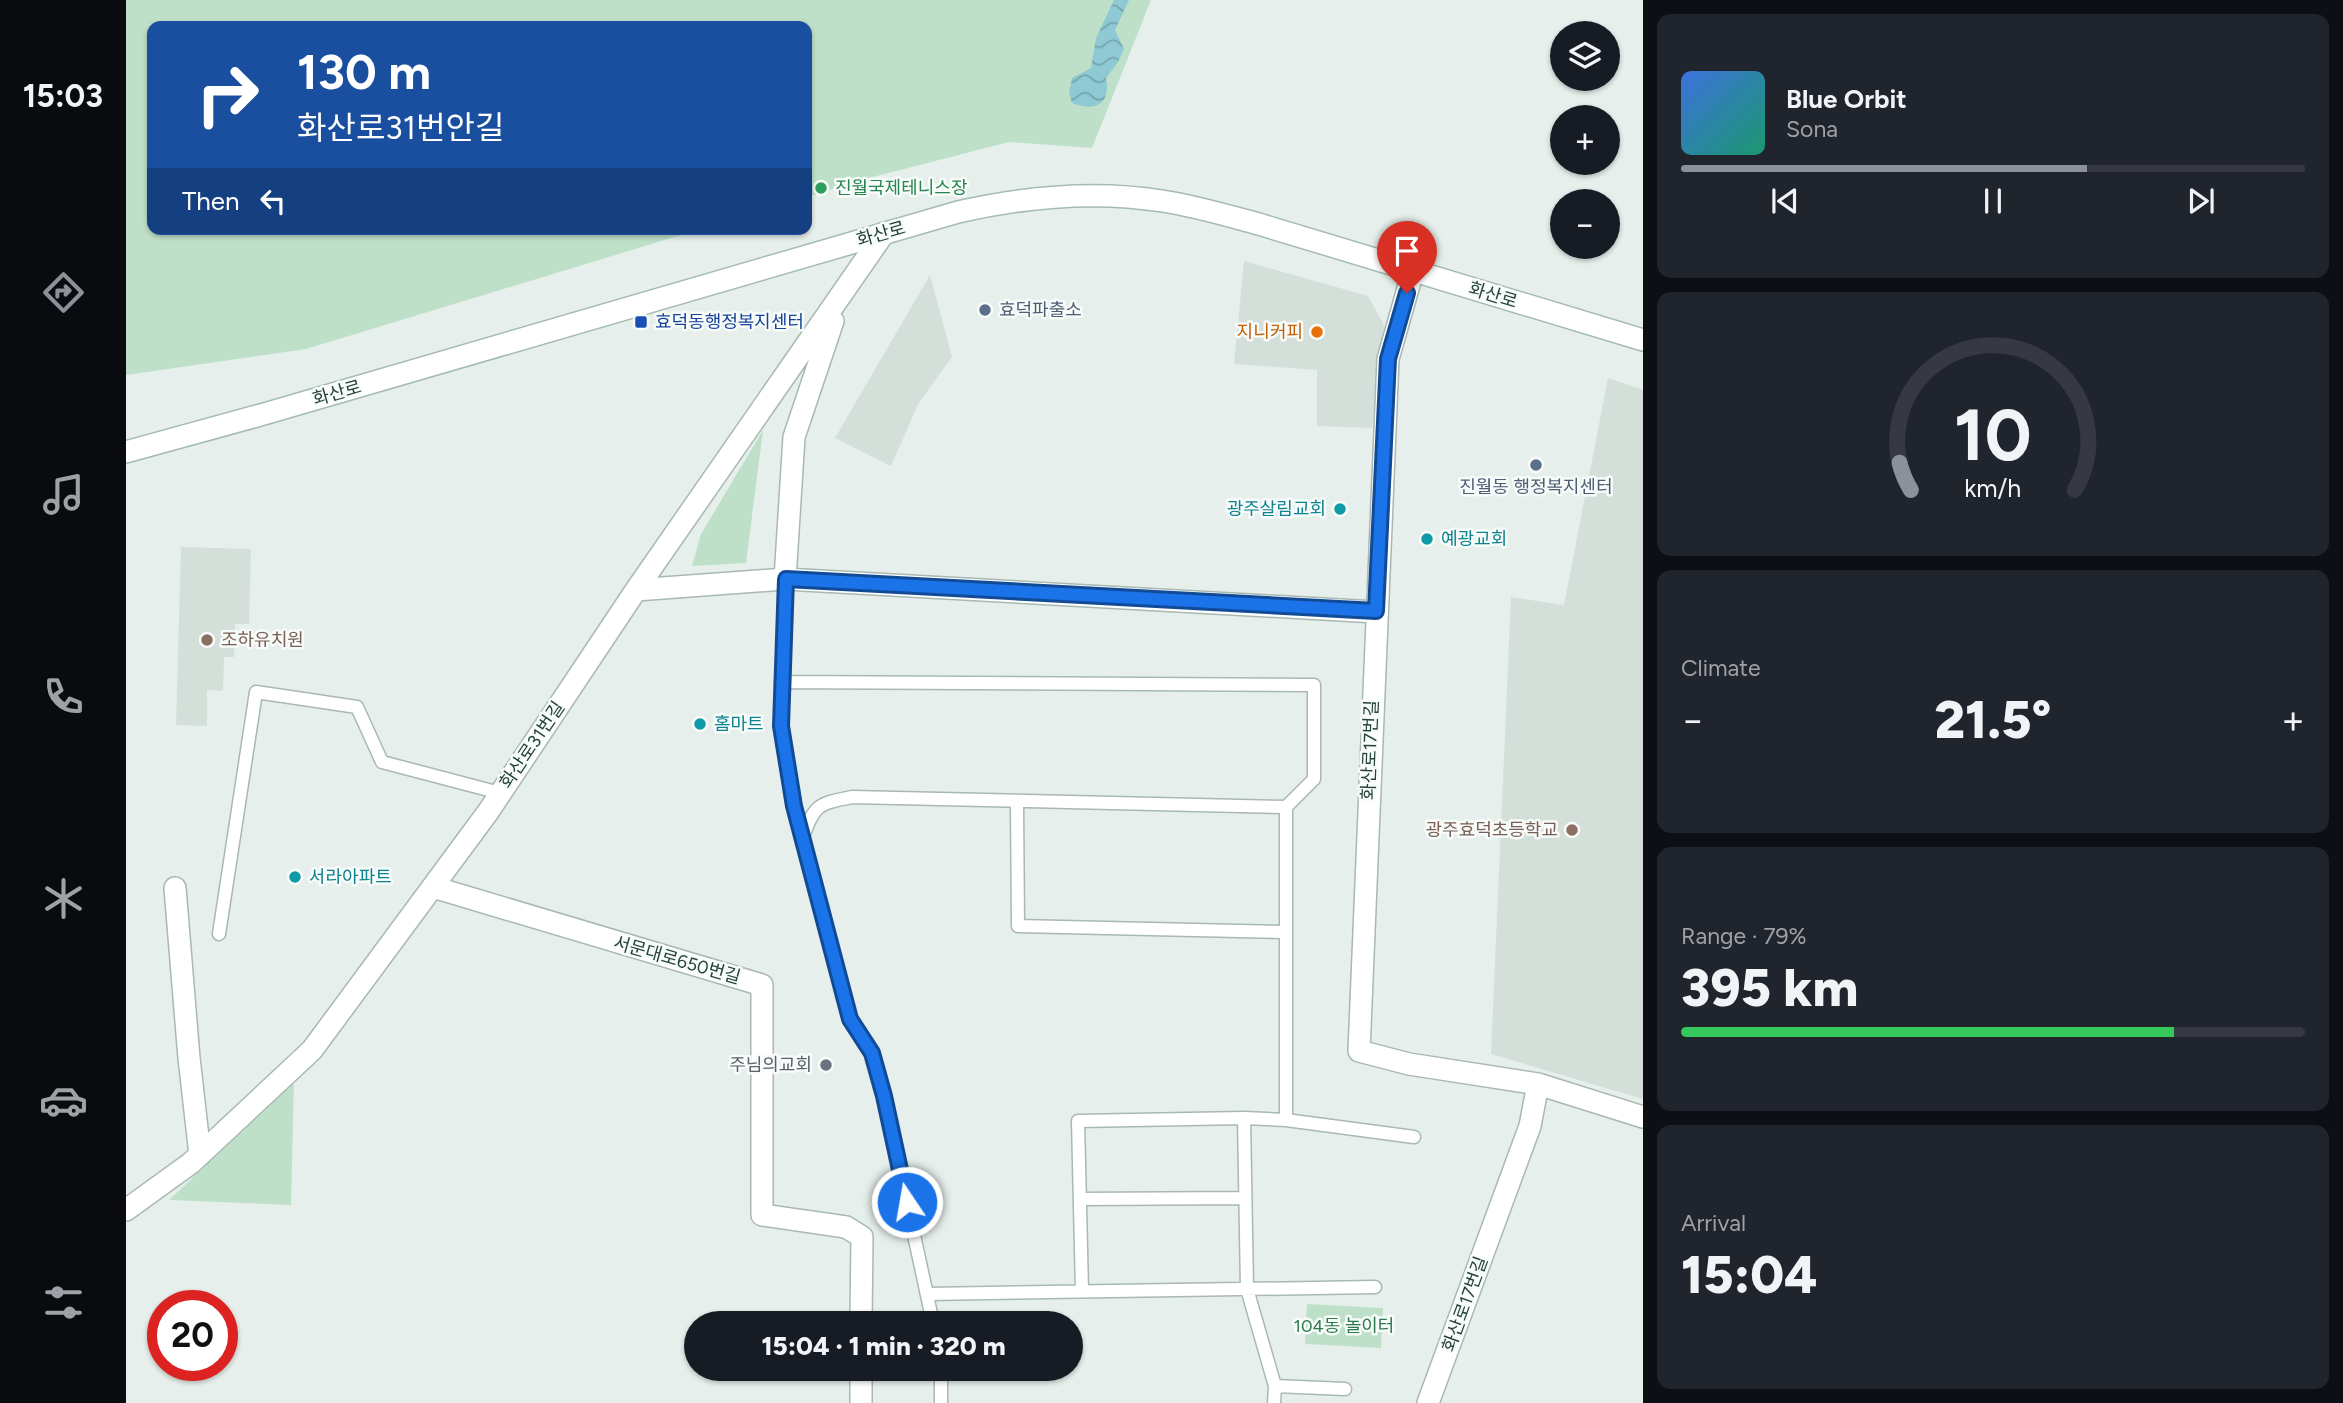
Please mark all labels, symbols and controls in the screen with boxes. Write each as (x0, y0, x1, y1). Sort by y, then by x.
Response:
map controls (1550, 21, 1620, 259)
button: layers (1550, 21, 1620, 91)
text: 130 m (297, 42, 431, 101)
icon: right (182, 49, 273, 140)
text: 15:03 (23, 77, 103, 115)
text: Blue Orbit (1786, 83, 1907, 115)
button: + (1550, 105, 1620, 175)
text: 화산로31번안길 (297, 109, 504, 147)
text: Sona (1786, 115, 1838, 143)
place label: 진월국제테니스장 (835, 177, 967, 199)
marker: 진월국제테니스장 (813, 180, 829, 196)
icon: left (254, 182, 292, 220)
icon: previous (1766, 182, 1804, 220)
icon: pause (1974, 182, 2012, 220)
icon: next (2182, 182, 2220, 220)
text: Then (182, 185, 240, 217)
button: − (1550, 189, 1620, 259)
street label: 화산로 (854, 217, 908, 251)
pin (1377, 221, 1437, 293)
icon: arrive (1388, 232, 1426, 270)
icon: directions (39, 268, 88, 317)
street label: 화산로 (1466, 277, 1520, 313)
place label: 효덕파출소 (999, 299, 1082, 321)
marker: 효덕파출소 (977, 302, 993, 318)
place label: 효덕동행정복지센터 (655, 311, 804, 333)
marker: 효덕동행정복지센터 (633, 314, 649, 330)
place label: 지니커피 (1237, 321, 1303, 343)
marker: 지니커피 (1309, 324, 1325, 340)
street label: 화산로 (310, 376, 364, 410)
text: 10 (1954, 391, 2032, 478)
marker: 진월동 행정복지센터 (1528, 457, 1544, 473)
icon: music (39, 470, 88, 519)
text: km/h (1964, 472, 2022, 502)
place label: 진월동 행정복지센터 (1459, 476, 1613, 498)
place label: 광주살림교회 (1227, 498, 1326, 520)
marker: 광주살림교회 (1332, 501, 1348, 517)
place label: 예광교회 (1441, 528, 1507, 550)
marker: 예광교회 (1419, 531, 1435, 547)
place label: 조하유치원 (221, 629, 304, 651)
marker: 조하유치원 (199, 632, 215, 648)
text: Climate (1681, 654, 1760, 682)
icon: phone (39, 672, 88, 721)
text: 21.5° (1935, 689, 2051, 751)
street label: 화산로31번길 (495, 697, 569, 793)
text: − (1681, 697, 1705, 743)
text: + (2281, 697, 2305, 743)
street label: 화산로17번길 (1357, 700, 1383, 800)
place label: 홈마트 (714, 713, 764, 735)
marker: 홈마트 (692, 716, 708, 732)
place label: 광주효덕초등학교 (1426, 819, 1558, 841)
marker: 광주효덕초등학교 (1564, 822, 1580, 838)
place label: 서라아파트 (309, 866, 392, 888)
marker: 서라아파트 (287, 869, 303, 885)
icon: climate (39, 874, 88, 923)
text: Range · 79% (1681, 922, 1807, 950)
street label: 서문대로650번길 (611, 931, 743, 989)
text: 395 km (1681, 957, 1858, 1019)
place label: 주님의교회 (729, 1054, 812, 1076)
marker: 주님의교회 (818, 1057, 834, 1073)
icon: car (39, 1076, 88, 1125)
position arrow (870, 1165, 944, 1239)
text: Arrival (1681, 1209, 1746, 1237)
text: 15:04 (1681, 1244, 1818, 1306)
street label: 화산로17번길 (1438, 1253, 1492, 1355)
icon: filters (39, 1278, 88, 1327)
speed limit sign: 20 (147, 1290, 238, 1381)
park label: 104동 놀이터 (1294, 1315, 1394, 1337)
text: 15:04 · 1 min · 320 m (761, 1330, 1006, 1362)

